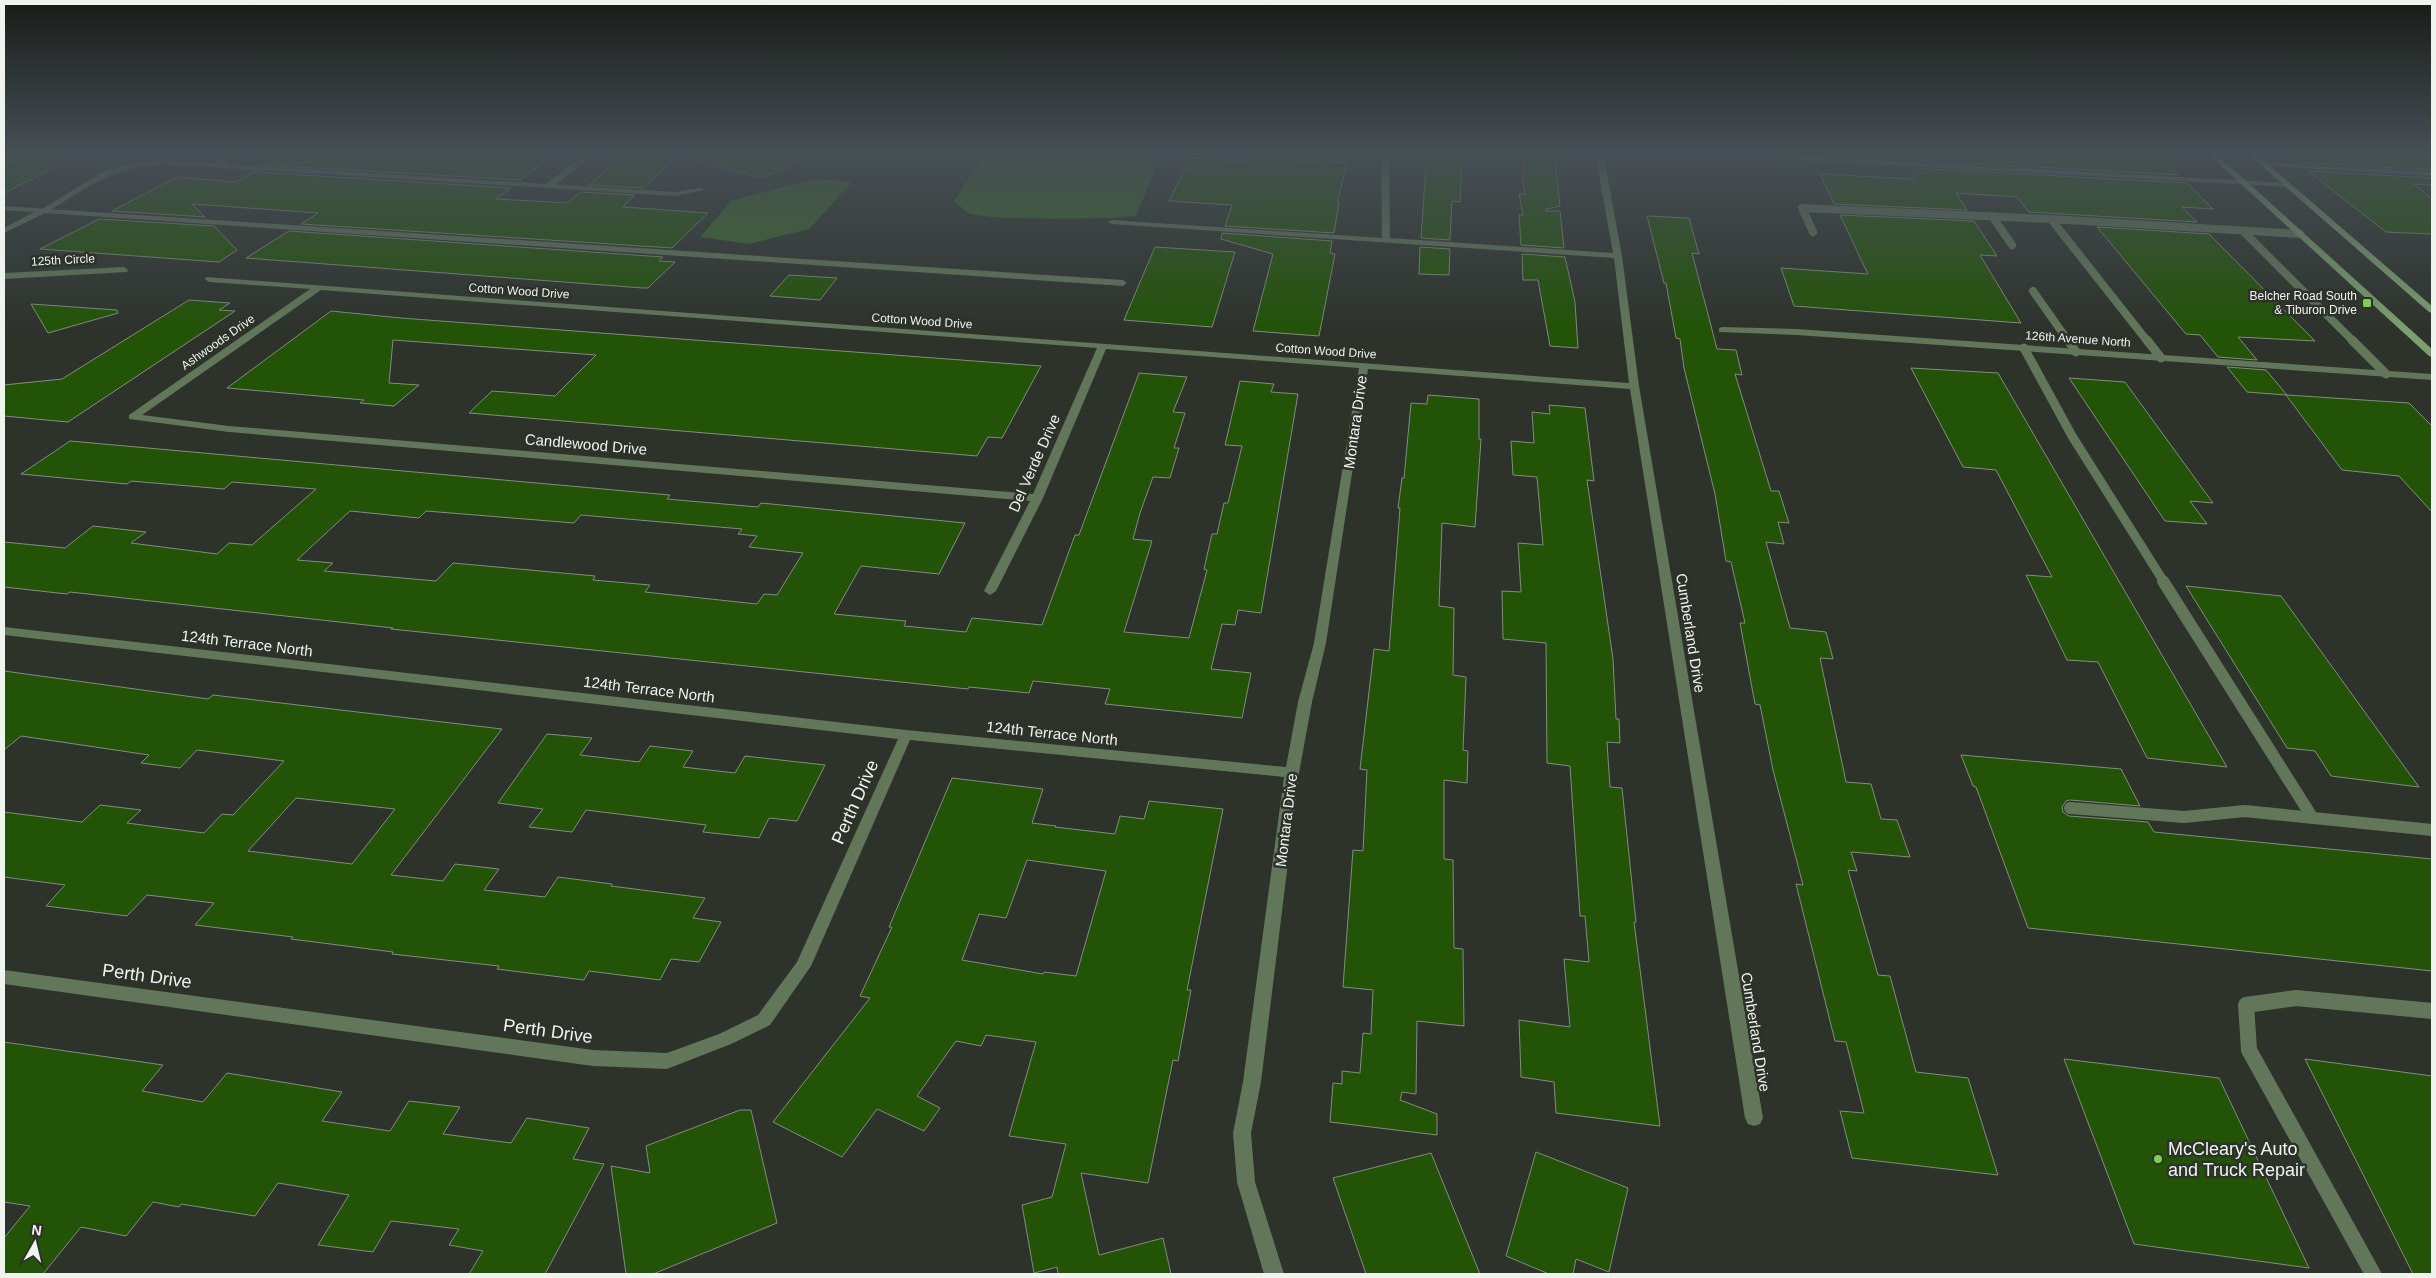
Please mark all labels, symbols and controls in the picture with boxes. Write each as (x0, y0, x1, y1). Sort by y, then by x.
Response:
street label: 125th Circle (31, 251, 96, 269)
street label: Cotton Wood Drive (468, 280, 570, 302)
place label: Belcher Road South & Tiburon Drive (2250, 289, 2357, 317)
marker: Belcher Road South & Tiburon Drive (2361, 297, 2373, 309)
street label: Cotton Wood Drive (871, 310, 973, 332)
street label: Ashwoods Drive (178, 311, 258, 373)
street label: 126th Avenue North (2025, 328, 2131, 350)
street label: Cotton Wood Drive (1275, 340, 1377, 362)
street label: Montara Drive (1340, 374, 1370, 470)
street label: Del Verde Drive (1005, 412, 1063, 514)
street label: Candlewood Drive (524, 430, 648, 458)
street label: Cumberland Drive (1673, 572, 1709, 694)
street label: 124th Terrace North (180, 627, 314, 659)
street label: 124th Terrace North (582, 673, 716, 705)
street label: 124th Terrace North (985, 718, 1119, 748)
street label: Perth Drive (828, 757, 882, 847)
street label: Montara Drive (1272, 772, 1300, 868)
street label: Perth Drive (101, 960, 193, 992)
street label: Cumberland Drive (1738, 971, 1774, 1093)
street label: Perth Drive (502, 1015, 594, 1047)
place label: McCleary's Auto and Truck Repair (2168, 1139, 2305, 1180)
marker: McCleary's Auto and Truck Repair (2152, 1153, 2164, 1165)
north arrow (10, 1218, 60, 1268)
text: N (31, 1221, 43, 1239)

